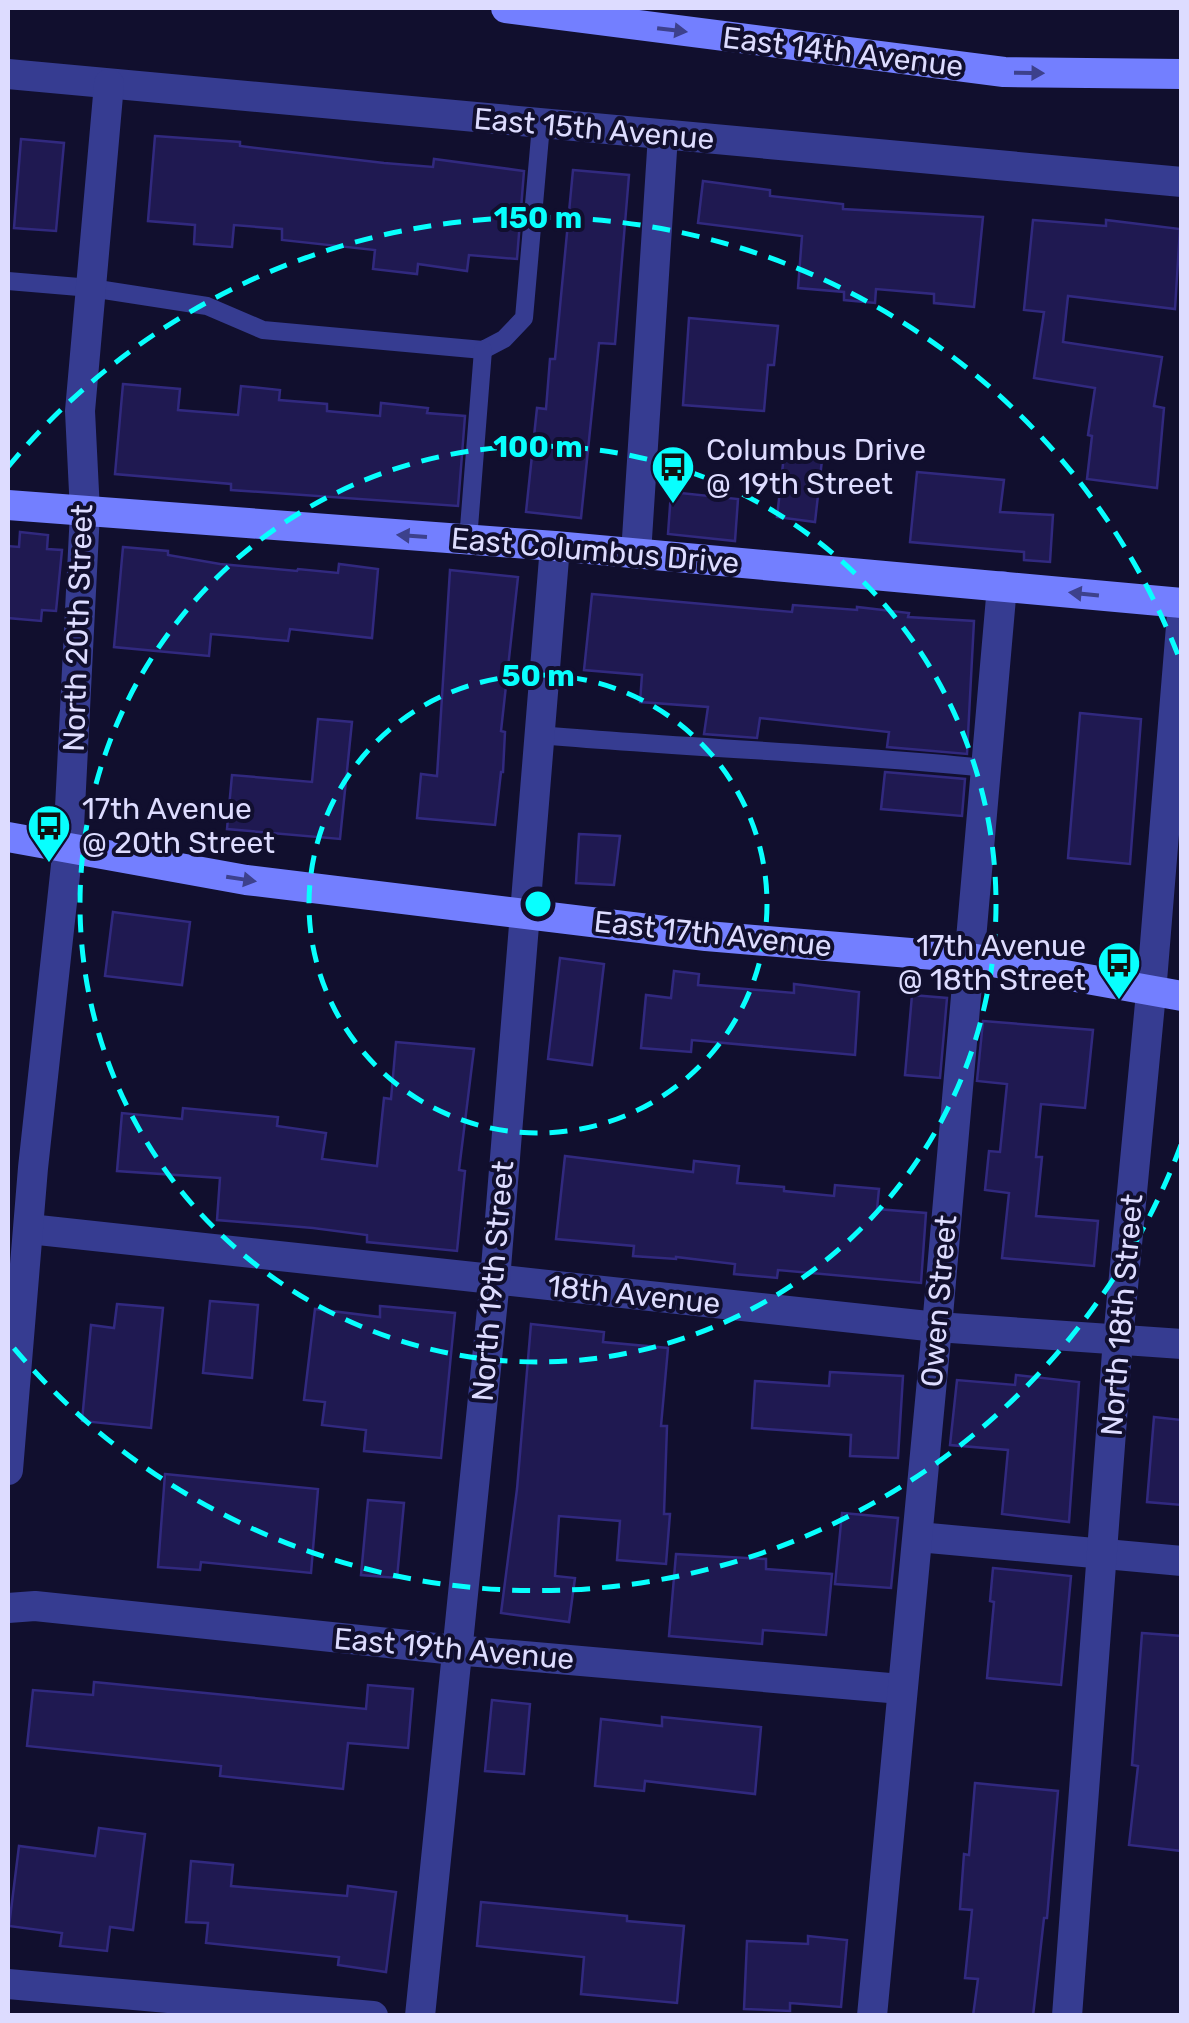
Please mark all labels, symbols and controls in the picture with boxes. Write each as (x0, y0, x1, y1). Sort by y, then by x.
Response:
street label: East 14th Avenue (721, 19, 965, 85)
one-way arrow (656, 22, 688, 38)
one-way arrow (1014, 65, 1046, 81)
street label: East 15th Avenue (472, 101, 716, 157)
text: 150 m (494, 200, 582, 236)
text: 100 m (493, 429, 583, 465)
place label: Columbus Drive @ 19th Street (706, 432, 926, 502)
bus stop icon: Columbus Drive @ 19th Street (650, 444, 696, 505)
street label: North 20th Street (56, 503, 100, 752)
street label: East Columbus Drive (449, 520, 741, 582)
one-way arrow (396, 528, 427, 544)
one-way arrow (1068, 585, 1100, 601)
text: 50 m (501, 658, 575, 694)
place label: 17th Avenue @ 20th Street (82, 791, 275, 861)
bus stop icon: 17th Avenue @ 20th Street (26, 803, 72, 864)
one-way arrow (226, 872, 258, 887)
centre of rings (520, 886, 556, 922)
street label: East 17th Avenue (592, 904, 834, 964)
place label: 17th Avenue @ 18th Street (898, 928, 1086, 998)
bus stop icon: 17th Avenue @ 18th Street (1096, 940, 1142, 1001)
street label: North 19th Street (465, 1159, 521, 1403)
street label: North 18th Street (1093, 1192, 1151, 1438)
street label: Owen Street (914, 1213, 964, 1389)
street label: 18th Avenue (546, 1268, 722, 1322)
street label: East 19th Avenue (332, 1621, 576, 1677)

